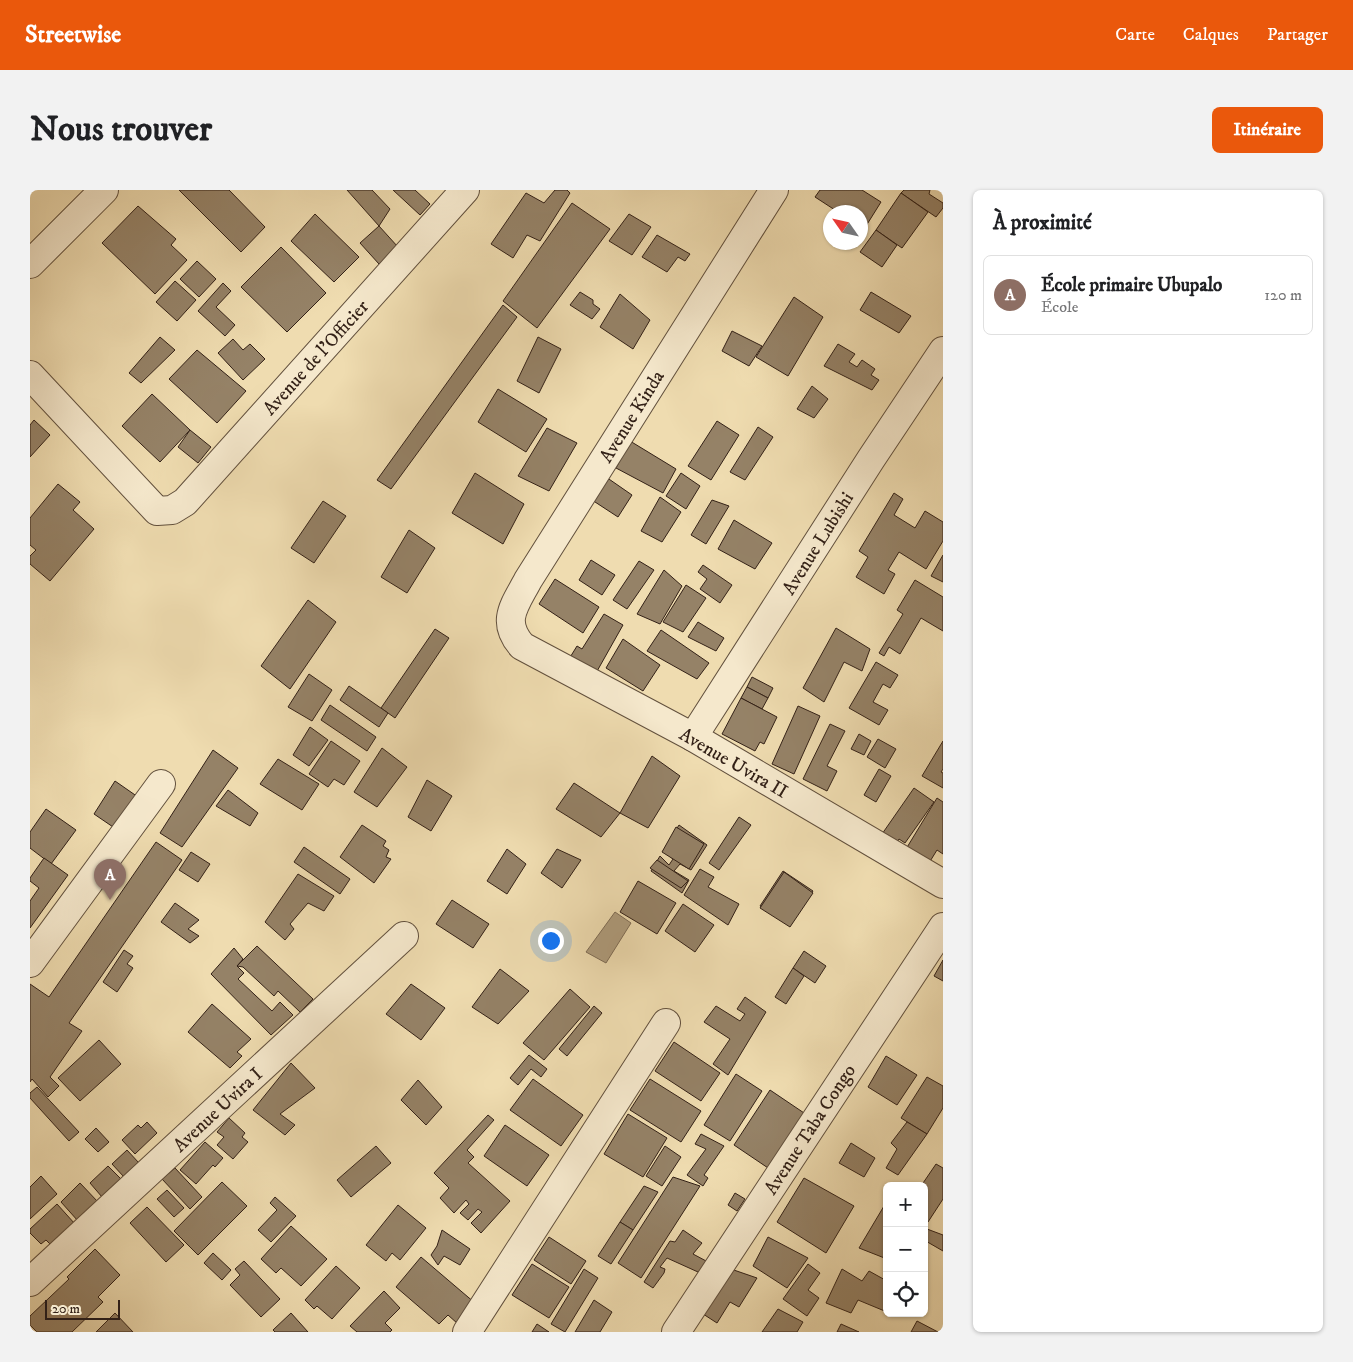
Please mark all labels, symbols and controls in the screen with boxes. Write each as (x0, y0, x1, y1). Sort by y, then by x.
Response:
text: Streetwise (25, 20, 121, 50)
text: Carte (1115, 24, 1155, 46)
text: Calques (1183, 24, 1239, 46)
text: Partager (1267, 24, 1328, 46)
button: Itinéraire (1212, 107, 1323, 153)
text: Nous trouver (30, 108, 212, 152)
north arrow (823, 205, 868, 250)
text: À proximité (993, 210, 1092, 236)
text: École primaire Ubupalo (1041, 274, 1222, 297)
text: A (1005, 285, 1015, 305)
text: 120 m (1264, 285, 1302, 305)
street label: Avenue de l'Officier (258, 296, 374, 420)
text: École (1041, 297, 1078, 317)
street label: Avenue Kinda (595, 366, 670, 467)
street label: Avenue Lubishi (778, 488, 859, 599)
street label: Avenue Uvira II (675, 723, 792, 804)
pin: A (94, 859, 126, 900)
your location (538, 928, 564, 954)
street label: Avenue Taba Congo (760, 1060, 861, 1199)
street label: Avenue Uvira I (169, 1063, 268, 1157)
map controls (883, 1182, 928, 1317)
button: + (883, 1182, 928, 1227)
button: − (883, 1227, 928, 1272)
button: locate (883, 1272, 928, 1317)
scale bar (45, 1297, 120, 1320)
text: 20 m (52, 1300, 80, 1318)

